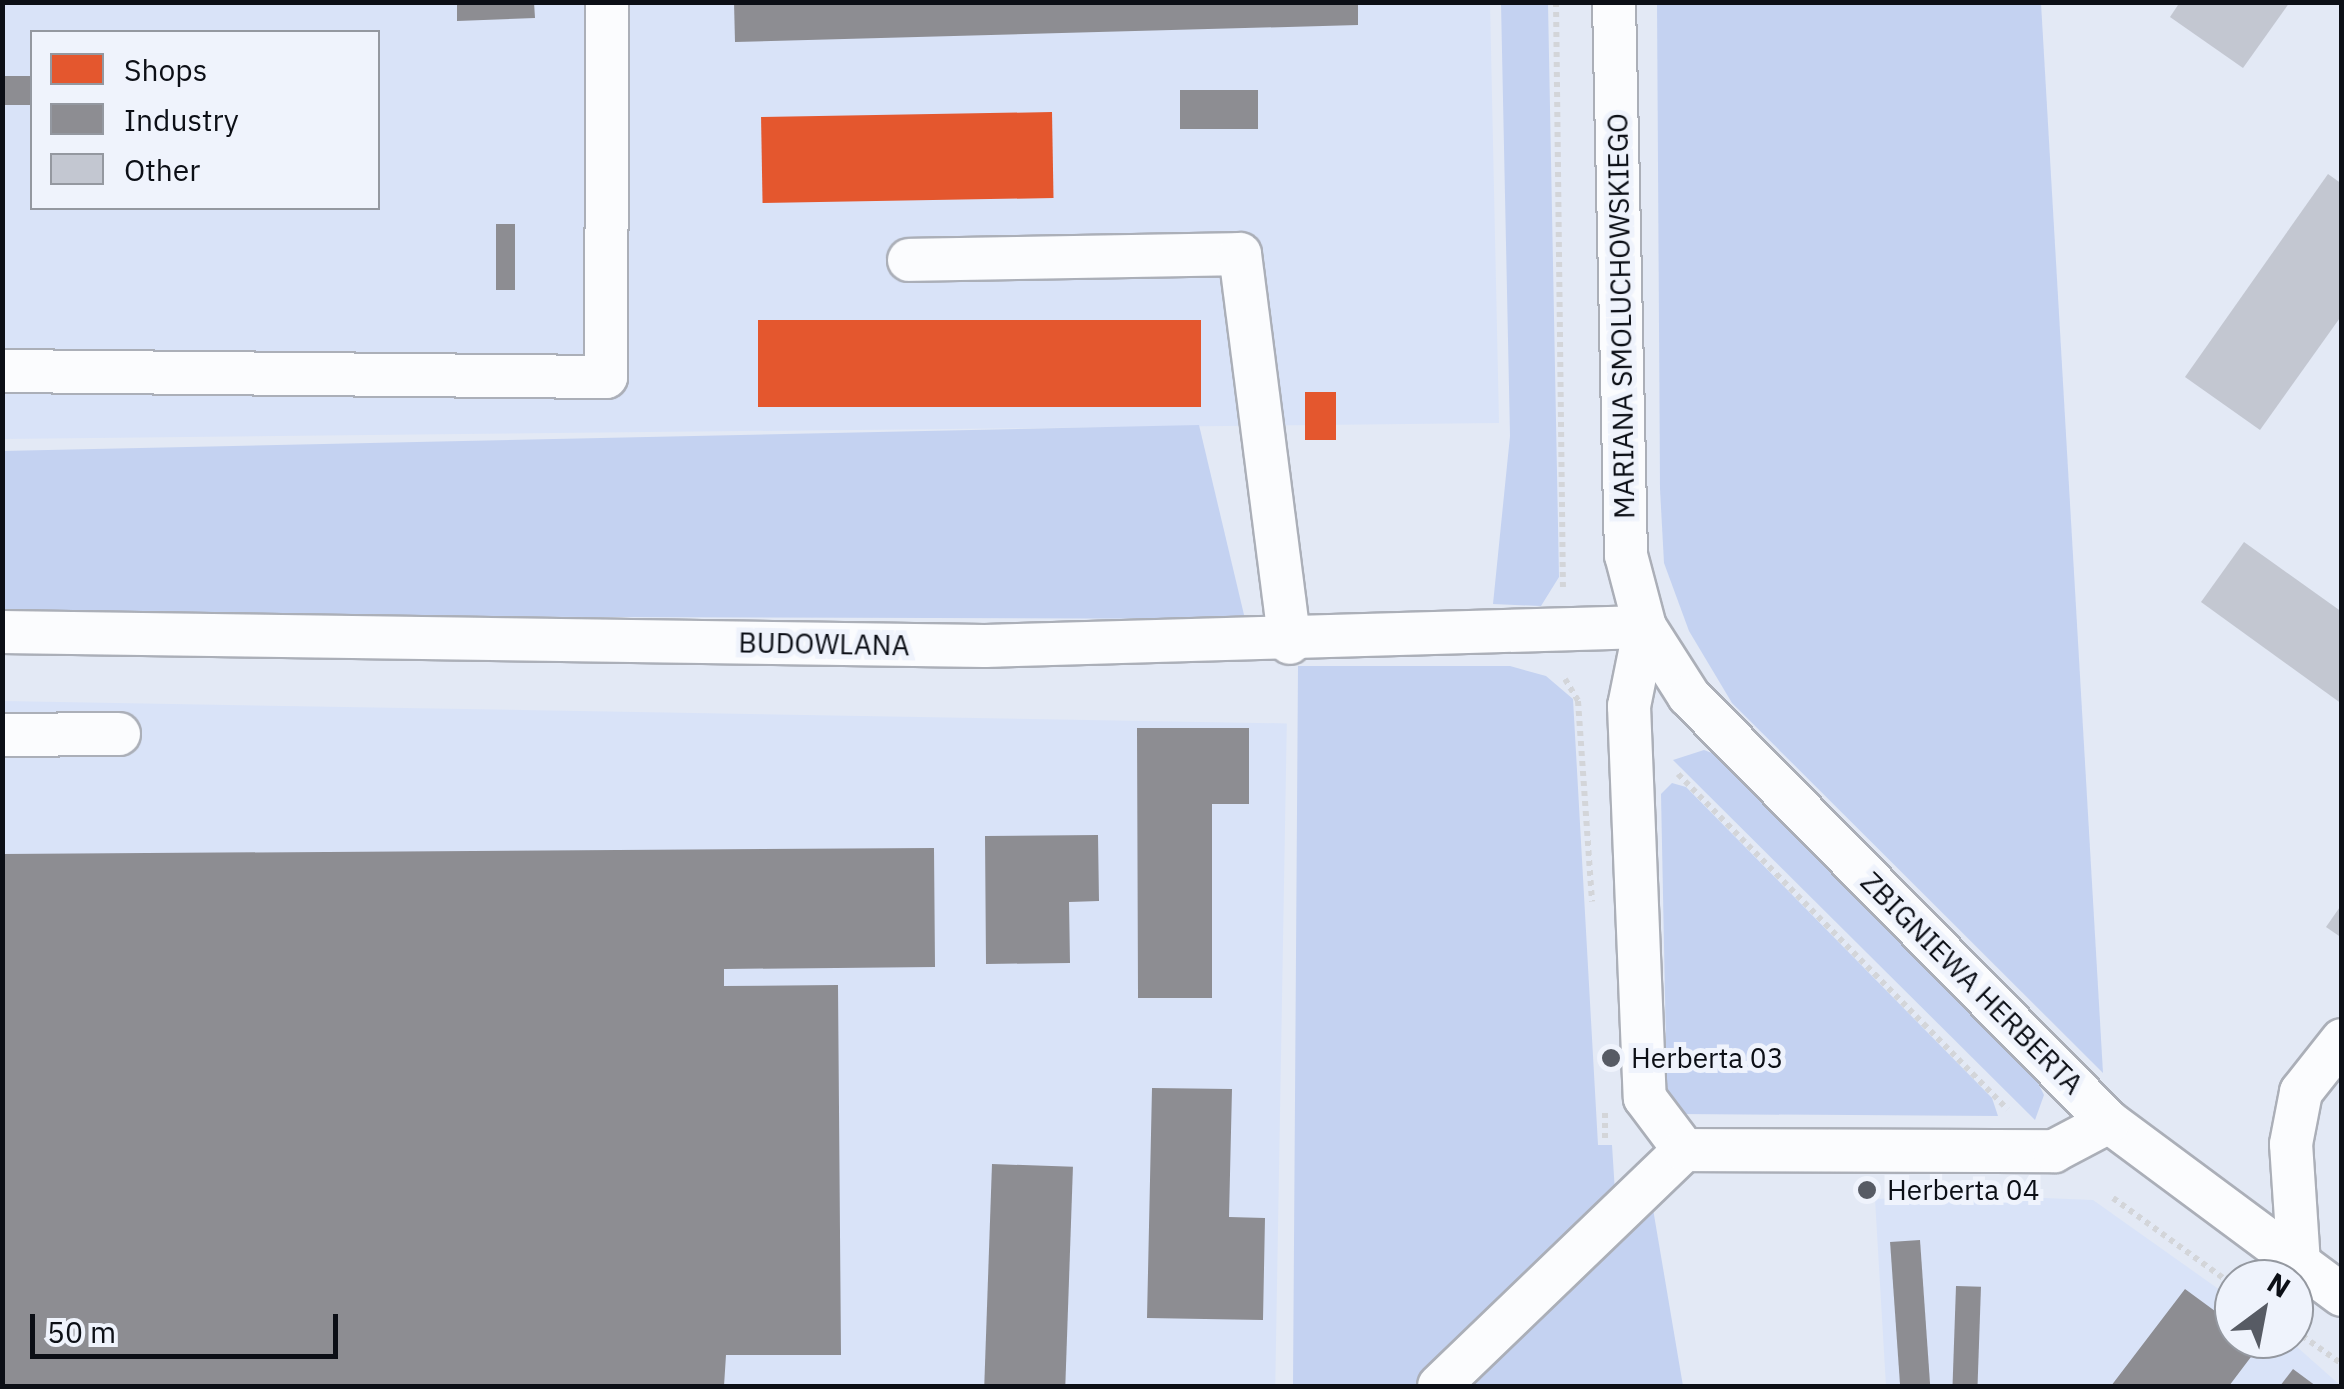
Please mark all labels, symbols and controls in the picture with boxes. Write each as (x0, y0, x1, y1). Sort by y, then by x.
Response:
legend (30, 30, 380, 210)
text: Shops (124, 50, 207, 89)
text: Industry (124, 100, 239, 139)
street label: MARIANA SMOLUCHOWSKIEGO (1601, 113, 1641, 519)
text: Other (124, 150, 200, 189)
street label: BUDOWLANA (738, 626, 910, 662)
street label: ZBIGNIEWA HERBERTA (1854, 865, 2090, 1101)
place label: Herberta 03 (1631, 1041, 1783, 1075)
marker: Herberta 03 (1600, 1047, 1622, 1069)
place label: Herberta 04 (1887, 1173, 2039, 1207)
marker: Herberta 04 (1856, 1179, 1878, 1201)
north arrow (2214, 1259, 2314, 1359)
text: N (2261, 1264, 2298, 1306)
scale bar (35, 1294, 342, 1356)
text: 50 m (47, 1312, 116, 1351)

